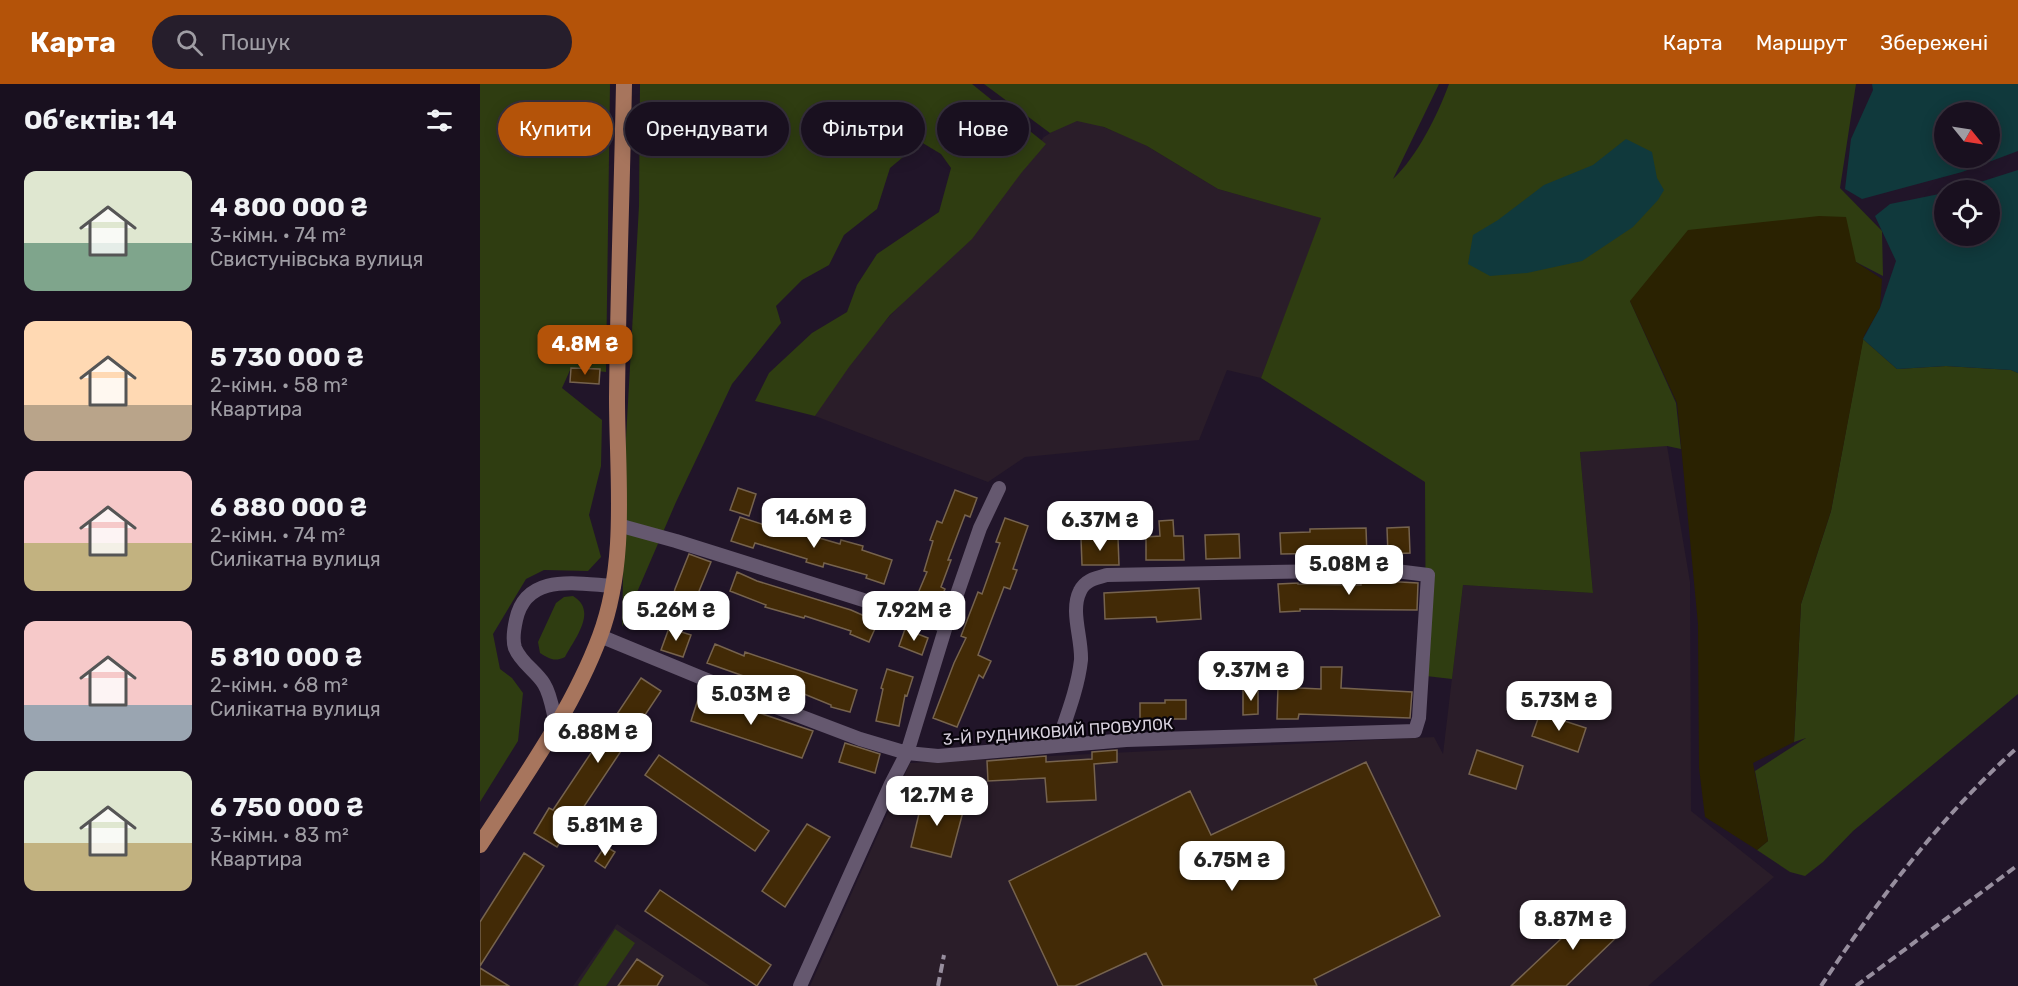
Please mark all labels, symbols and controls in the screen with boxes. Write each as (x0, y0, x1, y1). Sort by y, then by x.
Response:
search box (152, 15, 572, 69)
text: Карта (30, 26, 116, 59)
icon: search (173, 26, 206, 59)
text: Пошук (221, 29, 290, 56)
text: Карта (1663, 30, 1723, 55)
text: Маршрут (1756, 30, 1847, 55)
text: Збережені (1880, 30, 1988, 55)
chip: Купити (498, 102, 613, 156)
chip: Орендувати (625, 102, 789, 156)
chip: Фільтри (801, 102, 925, 156)
chip: Нове (937, 102, 1029, 156)
north arrow (1934, 102, 2000, 168)
map controls (1934, 102, 2000, 246)
icon: filters (423, 104, 456, 137)
text: Об’єктів: 14 (24, 105, 177, 136)
button: locate (1934, 180, 2000, 246)
text: 4 800 000 ₴ (210, 192, 368, 223)
icon: home (72, 195, 144, 267)
text: 3-кімн. · 74 m² (210, 223, 346, 247)
text: Свистунівська вулиця (210, 247, 424, 271)
pin: 4.8M ₴ (536, 325, 634, 376)
text: 4.8M ₴ (551, 332, 619, 356)
text: 5 730 000 ₴ (210, 342, 364, 373)
icon: home (72, 345, 144, 417)
text: 2-кімн. · 58 m² (210, 373, 348, 397)
text: Квартира (210, 397, 302, 421)
text: 6 880 000 ₴ (210, 492, 367, 523)
icon: home (72, 495, 144, 567)
pin: 14.6M ₴ (759, 498, 869, 549)
pin: 6.37M ₴ (1045, 501, 1155, 552)
text: 14.6M ₴ (776, 505, 852, 529)
text: 6.37M ₴ (1061, 508, 1139, 532)
text: 2-кімн. · 74 m² (210, 523, 345, 547)
pin: 5.08M ₴ (1294, 545, 1404, 596)
text: Силікатна вулиця (210, 547, 381, 571)
text: 5.08M ₴ (1309, 552, 1389, 576)
pin: 5.26M ₴ (621, 591, 731, 642)
pin: 7.92M ₴ (859, 591, 969, 642)
text: 5.26M ₴ (637, 598, 715, 622)
text: 7.92M ₴ (876, 598, 952, 622)
text: 5 810 000 ₴ (210, 642, 362, 673)
icon: home (72, 645, 144, 717)
pin: 9.37M ₴ (1196, 651, 1306, 702)
text: 9.37M ₴ (1213, 658, 1289, 682)
text: 2-кімн. · 68 m² (210, 673, 348, 697)
pin: 5.03M ₴ (696, 675, 806, 726)
pin: 5.73M ₴ (1504, 681, 1614, 732)
text: 5.03M ₴ (711, 682, 791, 706)
text: 5.73M ₴ (1521, 688, 1597, 712)
text: Силікатна вулиця (210, 697, 381, 721)
pin: 6.88M ₴ (543, 713, 653, 764)
street label: 3-Й РУДНИКОВИЙ ПРОВУЛОК (942, 714, 1174, 749)
text: 6.88M ₴ (558, 720, 638, 744)
pin: 12.7M ₴ (882, 776, 992, 827)
text: 12.7M ₴ (900, 783, 974, 807)
text: 6 750 000 ₴ (210, 792, 364, 823)
icon: home (72, 795, 144, 867)
pin: 5.81M ₴ (550, 806, 660, 857)
text: 5.81M ₴ (567, 813, 643, 837)
text: 3-кімн. · 83 m² (210, 823, 349, 847)
pin: 6.75M ₴ (1177, 841, 1287, 892)
text: Квартира (210, 847, 302, 871)
text: 6.75M ₴ (1194, 848, 1270, 872)
pin: 8.87M ₴ (1518, 900, 1628, 951)
text: 8.87M ₴ (1534, 907, 1612, 931)

